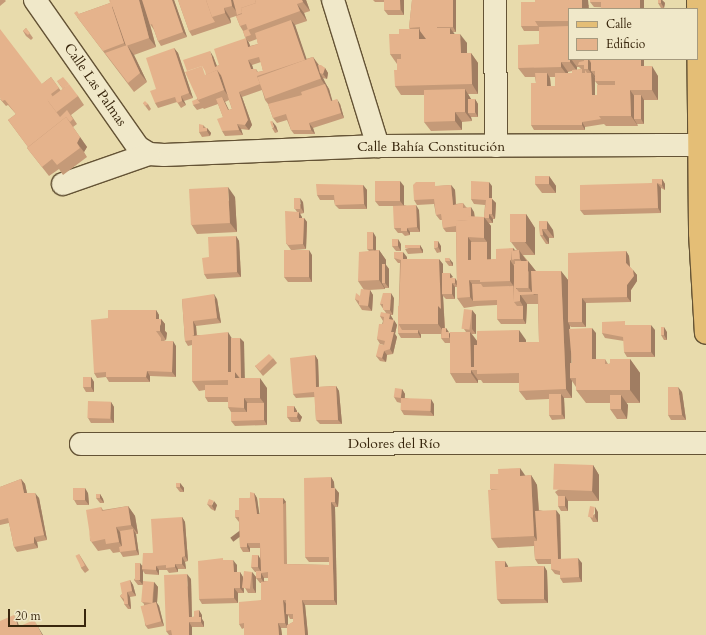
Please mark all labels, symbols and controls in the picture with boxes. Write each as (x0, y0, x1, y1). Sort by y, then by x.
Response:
legend (568, 8, 698, 60)
text: Calle (606, 16, 632, 32)
text: Edificio (606, 36, 645, 52)
street label: Calle Las Palmas (60, 40, 130, 130)
street label: Calle Bahía Constitución (357, 139, 505, 155)
street label: Dolores del Río (348, 436, 440, 452)
scale bar (10, 601, 88, 627)
text: 20 m (15, 608, 41, 624)

